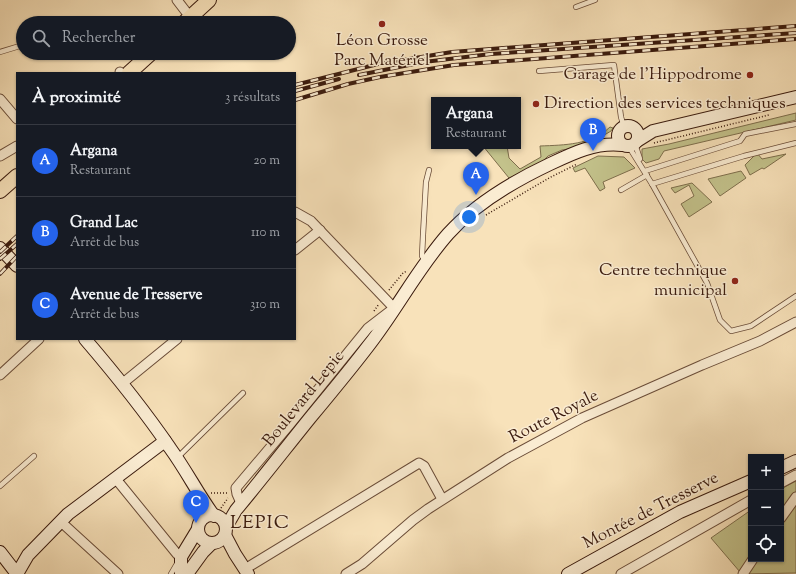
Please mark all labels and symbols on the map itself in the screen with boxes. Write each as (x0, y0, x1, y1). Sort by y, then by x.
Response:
marker: Léon Grosse Parc Matériel (377, 19, 387, 29)
place label: Léon Grosse Parc Matériel (334, 29, 430, 73)
place label: Garage de l'Hippodrome (564, 63, 742, 87)
marker: Garage de l'Hippodrome (745, 70, 755, 80)
place label: Direction des services techniques (544, 92, 786, 116)
marker: Direction des services techniques (531, 99, 541, 109)
pin: B (580, 118, 606, 151)
pin: A (463, 162, 489, 195)
your location (459, 207, 479, 227)
place label: Centre technique municipal (599, 259, 727, 303)
marker: Centre technique municipal (730, 276, 740, 286)
street label: Boulevard Lepic (258, 345, 351, 452)
street label: Route Royale (505, 384, 603, 450)
street label: Montée de Tresserve (579, 466, 723, 556)
pin: C (183, 490, 209, 523)
district label: LEPIC (230, 510, 290, 537)

